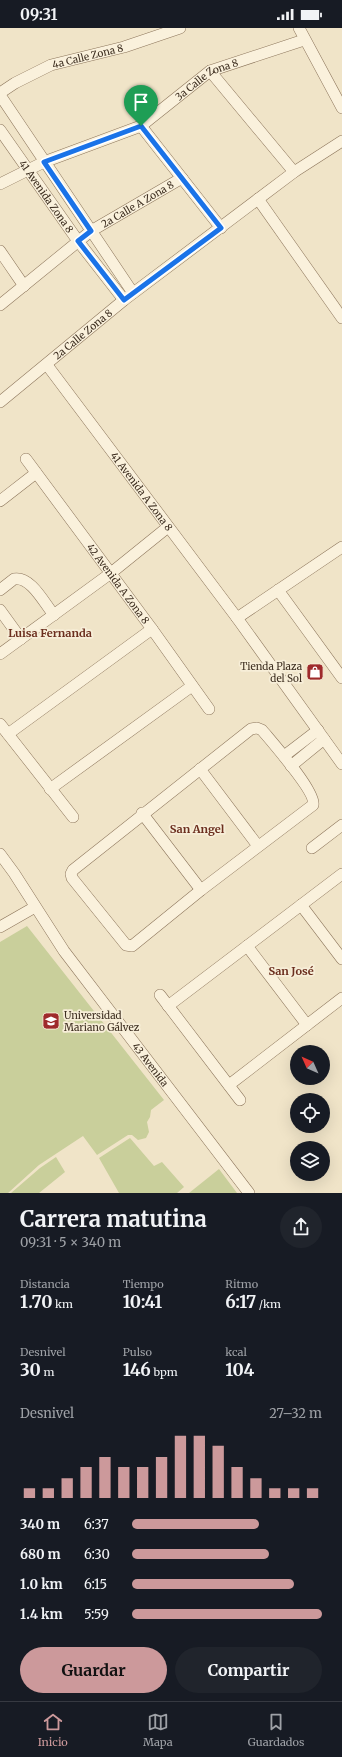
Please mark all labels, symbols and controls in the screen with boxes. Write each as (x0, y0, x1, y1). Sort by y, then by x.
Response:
text: 09:31 (20, 5, 57, 24)
street label: 4a Calle Zona 8 (51, 41, 124, 71)
street label: 3a Calle Zona 8 (172, 56, 240, 103)
pin (124, 85, 158, 126)
icon: arrive (130, 91, 152, 113)
street label: 41 Avenida Zona 8 (17, 157, 77, 235)
street label: 2a Calle A Zona 8 (99, 178, 176, 230)
street label: 2a Calle Zona 8 (51, 306, 115, 362)
street label: 41 Avenida A Zona 8 (108, 449, 176, 533)
street label: 42 Avenida A Zona 8 (84, 541, 152, 626)
district label: Luisa Fernanda (8, 626, 92, 640)
place label: Tienda Plaza del Sol (240, 660, 303, 685)
shop icon: Tienda Plaza del Sol (305, 662, 325, 682)
district label: San Angel (170, 822, 225, 836)
district label: San José (268, 964, 314, 978)
place label: Universidad Mariano Gálvez (64, 1009, 140, 1034)
school or university icon: Universidad Mariano Gálvez (41, 1011, 61, 1031)
street label: 43 Avenida (130, 1040, 172, 1090)
north arrow (290, 1045, 330, 1085)
map controls (290, 1045, 330, 1181)
button: locate (290, 1093, 330, 1133)
button: layers (290, 1141, 330, 1181)
text: Carrera matutina (20, 1205, 207, 1233)
button: share (280, 1206, 322, 1248)
text: 09:31 · 5 × 340 m (20, 1234, 121, 1251)
text: Distancia (20, 1277, 70, 1291)
text: Tiempo (123, 1277, 164, 1291)
text: Ritmo (225, 1277, 258, 1291)
text: 1.70 (20, 1291, 52, 1313)
text: 10:41 (123, 1291, 162, 1313)
text: 6:17 (225, 1291, 256, 1313)
text: km (52, 1297, 73, 1311)
text: /km (256, 1297, 281, 1311)
text: Desnivel (20, 1345, 66, 1359)
text: Pulso (123, 1345, 152, 1359)
text: kcal (225, 1345, 247, 1359)
text: 30 (20, 1359, 41, 1381)
text: 146 (123, 1359, 151, 1381)
text: 104 (225, 1359, 254, 1381)
text: m (41, 1365, 54, 1379)
text: bpm (151, 1365, 178, 1379)
text: Desnivel (20, 1405, 74, 1422)
text: 27–32 m (269, 1405, 322, 1422)
text: 340 m (20, 1516, 60, 1533)
text: 6:37 (84, 1516, 109, 1533)
text: 680 m (20, 1546, 61, 1563)
text: 6:30 (84, 1546, 110, 1563)
text: 1.0 km (20, 1576, 63, 1593)
text: 6:15 (84, 1576, 107, 1593)
text: 1.4 km (20, 1606, 63, 1623)
text: 5:59 (84, 1606, 109, 1623)
button: Guardar (20, 1647, 167, 1693)
button: Compartir (175, 1647, 322, 1693)
tab: Inicio (38, 1711, 68, 1749)
tab: Mapa (143, 1711, 173, 1749)
tab: Guardados (248, 1711, 304, 1749)

